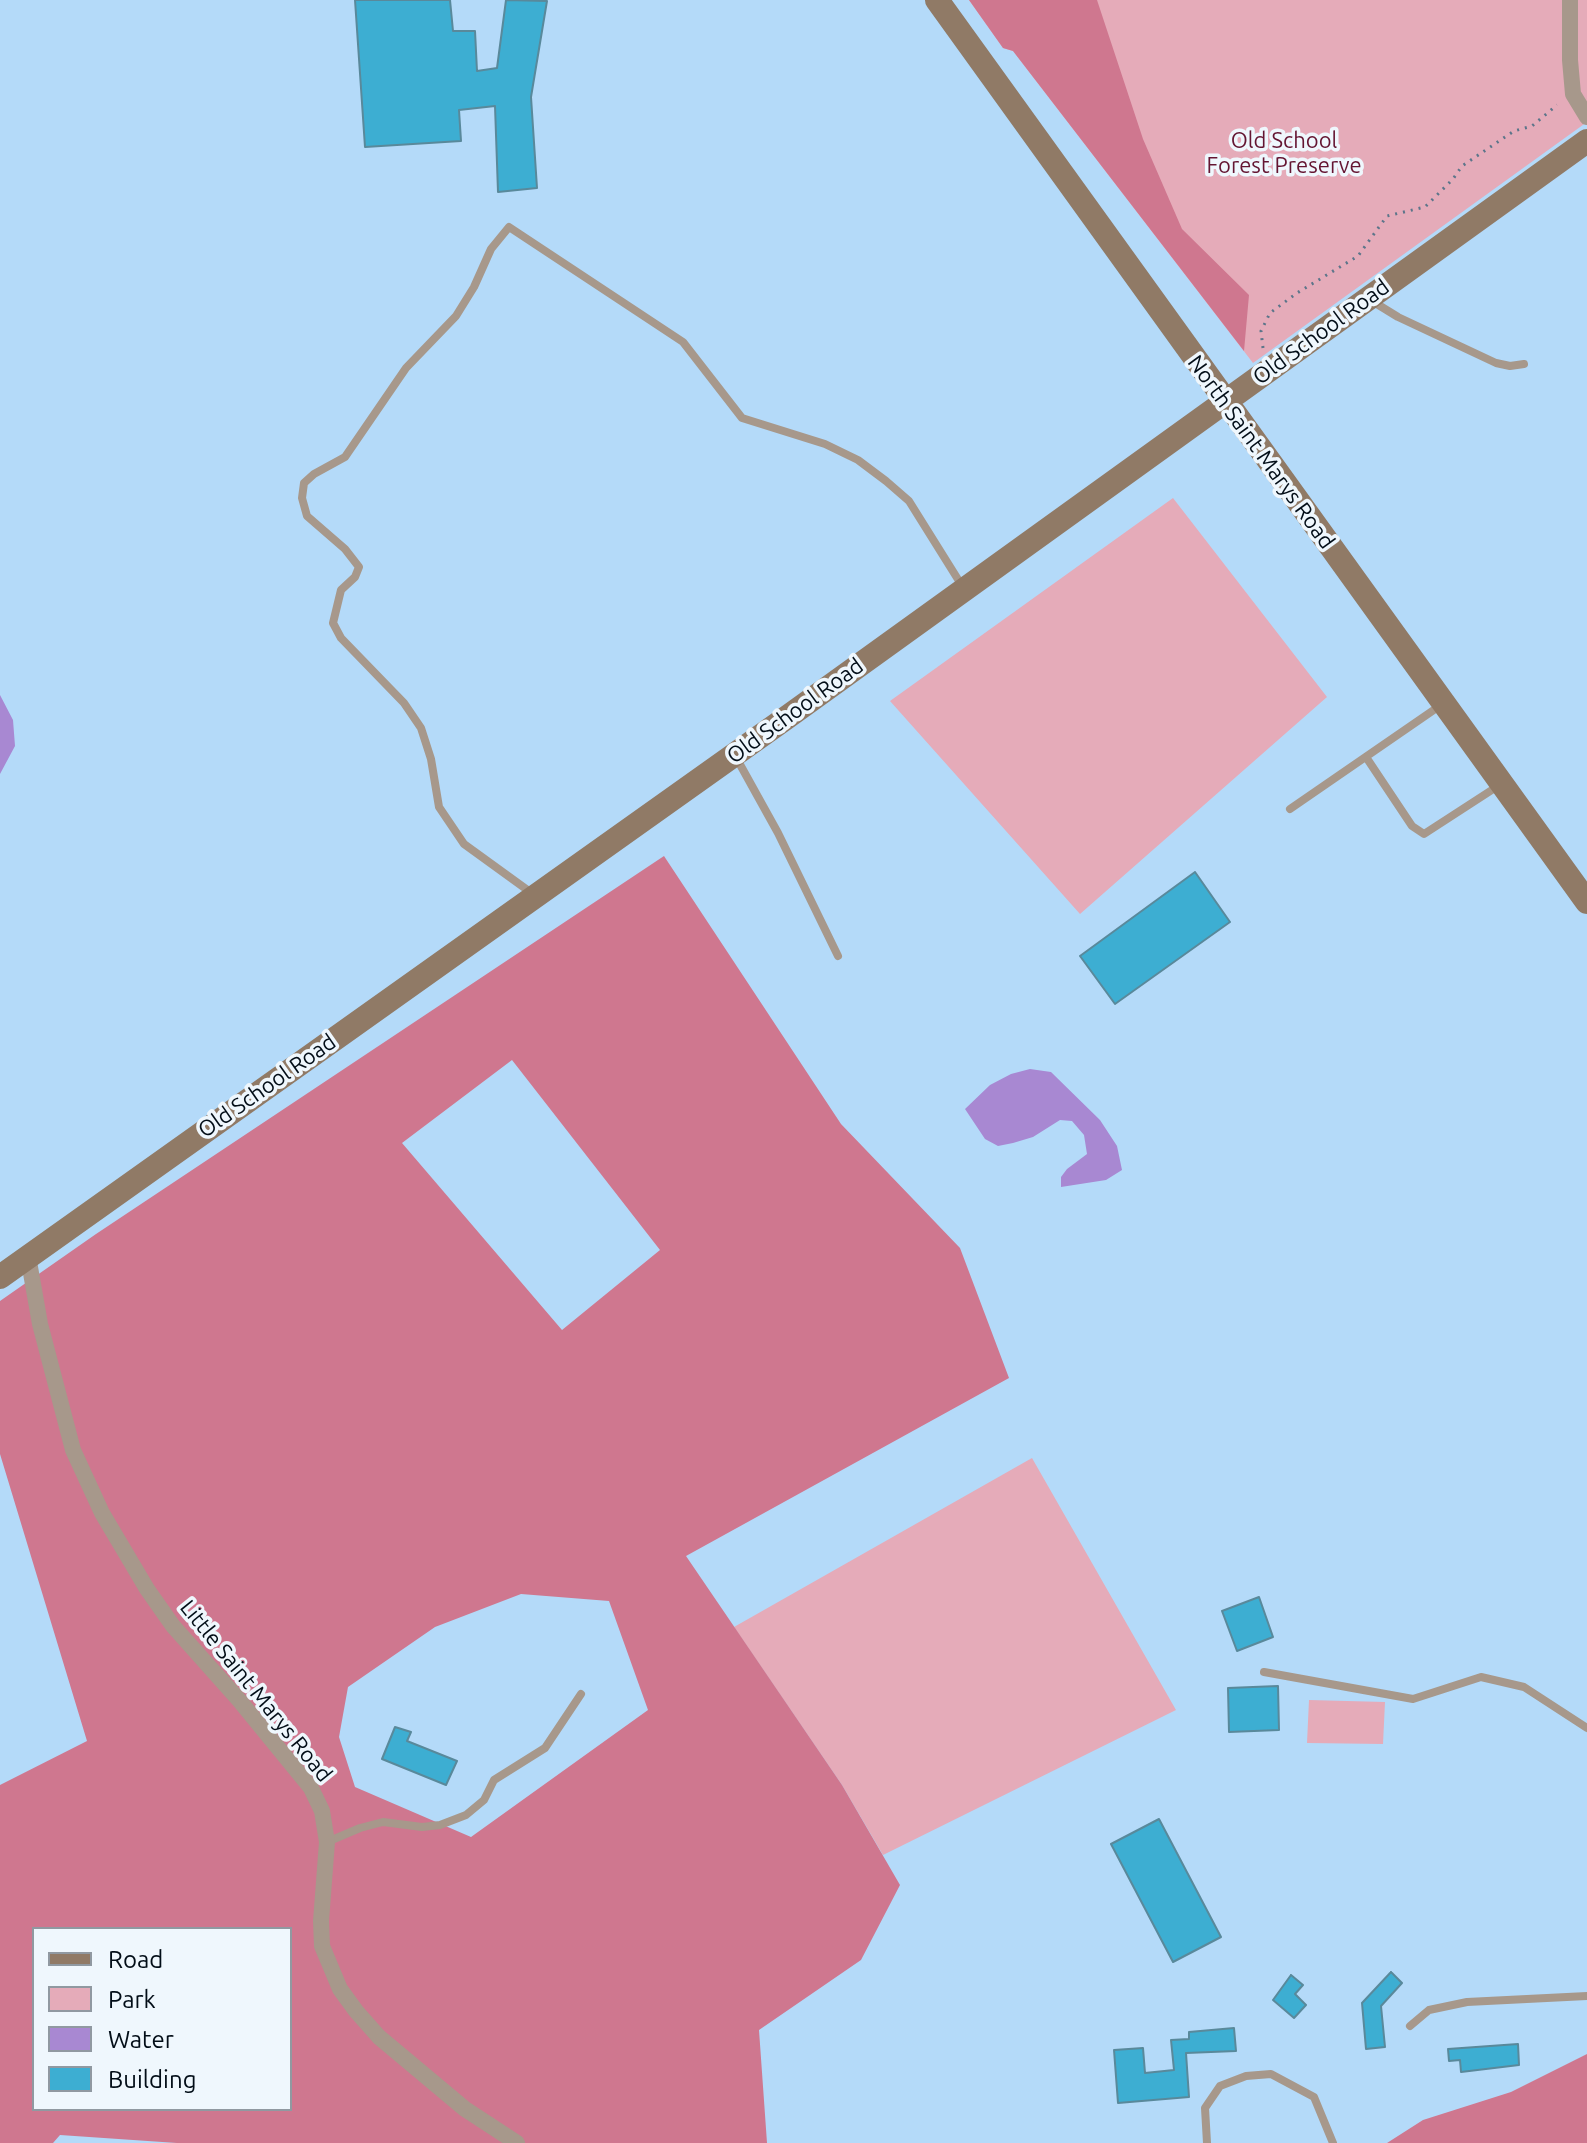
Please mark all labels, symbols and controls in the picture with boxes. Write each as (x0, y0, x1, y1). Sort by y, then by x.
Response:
park label: Old School Forest Preserve (1206, 128, 1362, 180)
street label: Old School Road (1248, 274, 1394, 390)
street label: North Saint Marys Road (1182, 350, 1340, 554)
street label: Old School Road (722, 653, 868, 769)
street label: Old School Road (193, 1029, 341, 1143)
street label: Little Saint Marys Road (175, 1595, 337, 1787)
legend (32, 1927, 292, 2111)
text: Road (108, 1946, 163, 1973)
text: Park (108, 1986, 156, 2013)
text: Water (108, 2026, 174, 2053)
text: Building (108, 2066, 196, 2093)

